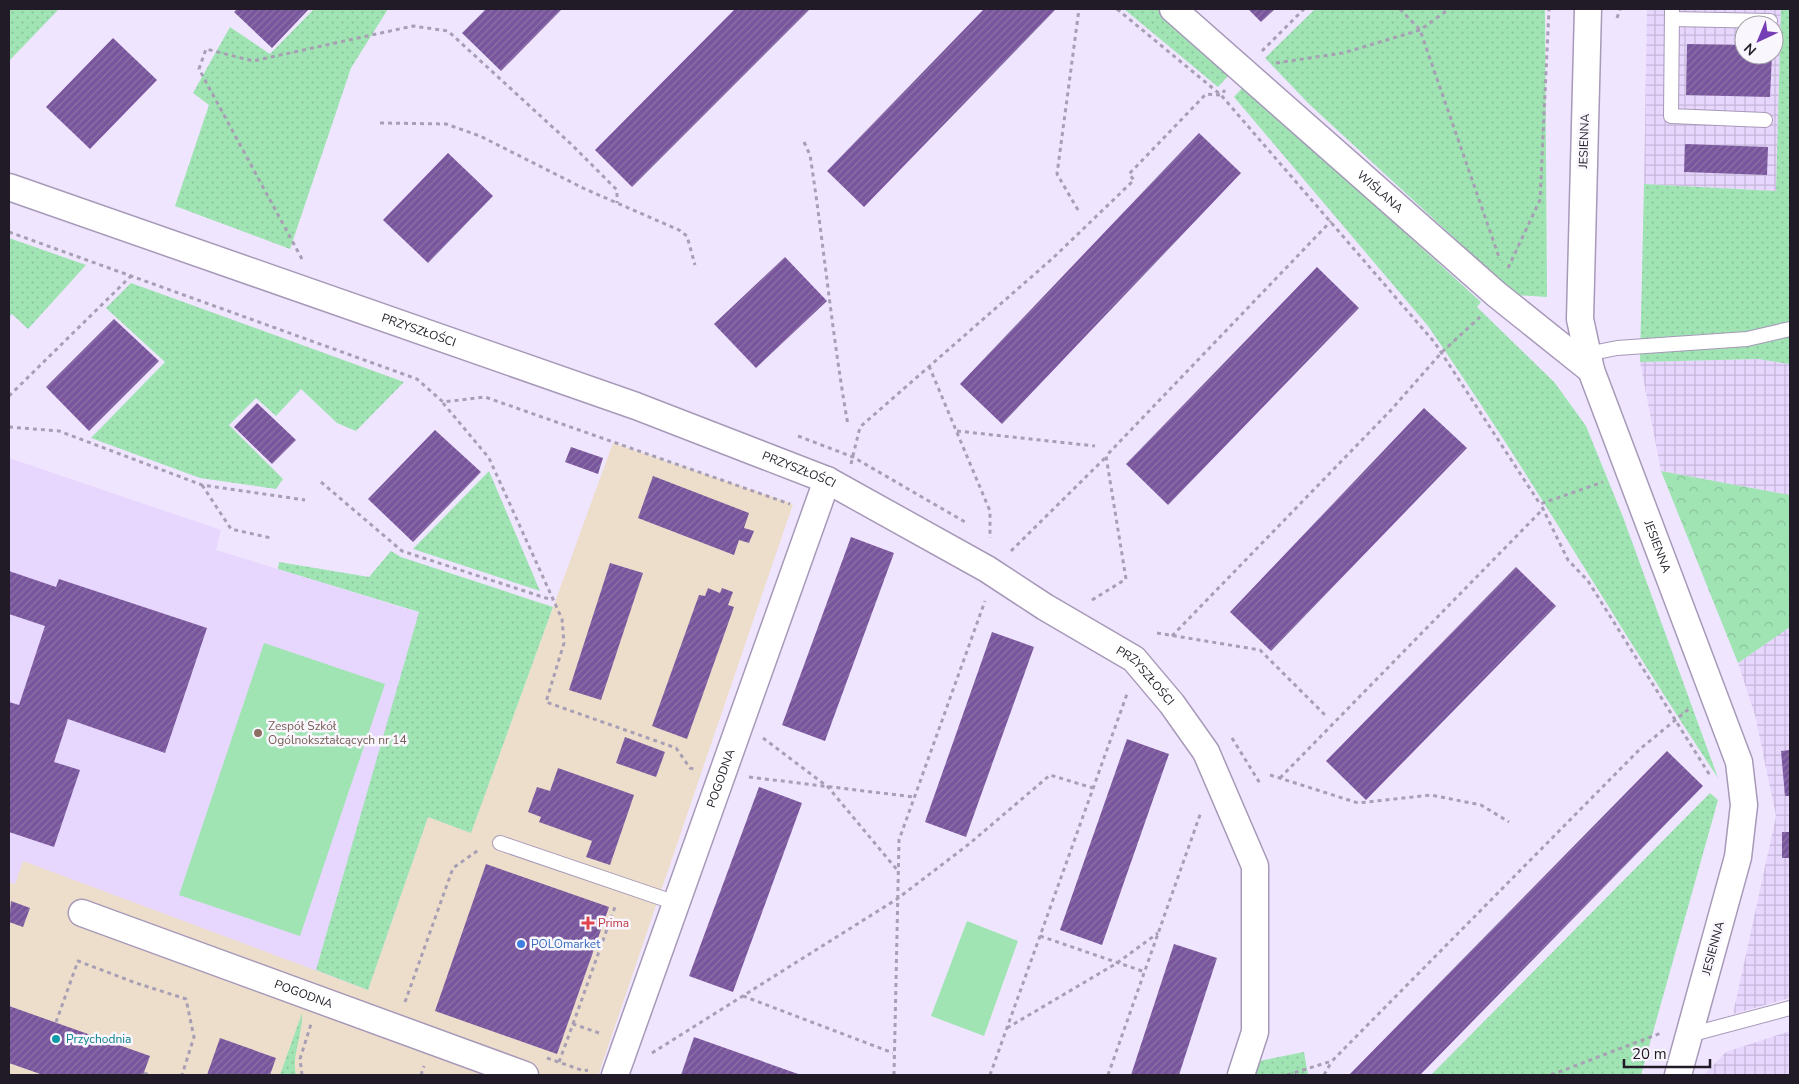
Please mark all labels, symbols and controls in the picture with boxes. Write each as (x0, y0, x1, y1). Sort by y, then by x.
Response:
north arrow (1734, 15, 1784, 65)
text: N (1740, 39, 1761, 59)
street label: JESIENNA (1575, 113, 1593, 170)
street label: WIŚLANA (1354, 167, 1407, 216)
street label: PRZYSZŁOŚCI (379, 310, 458, 350)
street label: PRZYSZŁOŚCI (760, 448, 839, 491)
street label: JESIENNA (1640, 517, 1675, 575)
street label: PRZYSZŁOŚCI (1113, 642, 1178, 709)
place label: Zespół Szkół Ogólnokształcących nr 14 (268, 718, 407, 748)
marker: Zespół Szkół Ogólnokształcących nr 14 (252, 727, 264, 739)
street label: POGODNA (703, 747, 739, 810)
place label: Prima (598, 915, 629, 931)
marker: Prima (582, 917, 594, 929)
street label: JESIENNA (1698, 919, 1728, 977)
place label: POLOmarket (531, 936, 601, 952)
marker: POLOmarket (515, 938, 527, 950)
street label: POGODNA (272, 976, 335, 1012)
place label: Przychodnia (66, 1031, 131, 1047)
marker: Przychodnia (50, 1033, 62, 1045)
scale bar (1624, 1036, 1710, 1068)
text: 20 m (1632, 1044, 1667, 1064)

